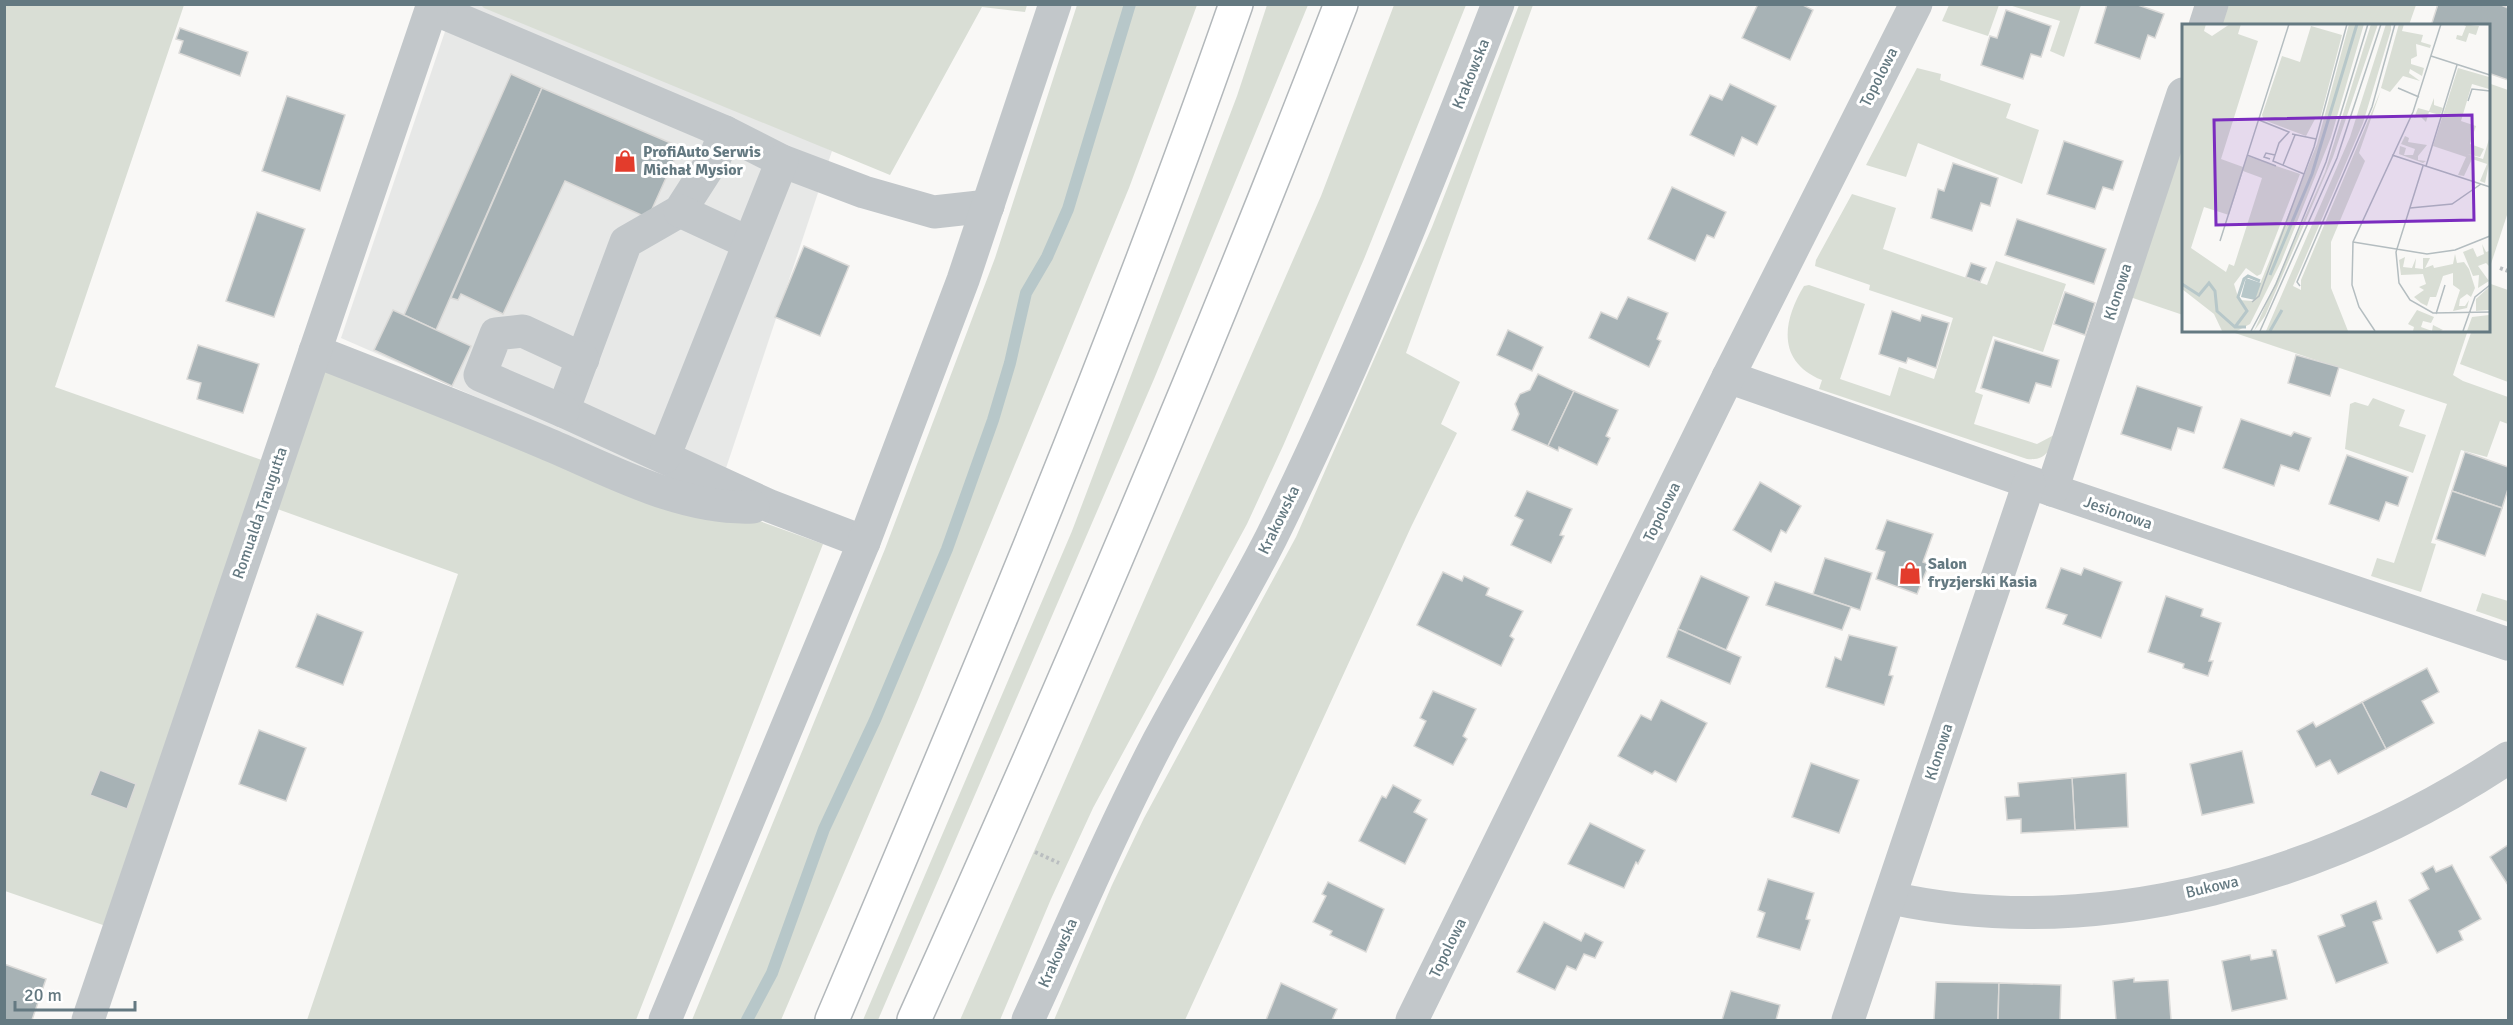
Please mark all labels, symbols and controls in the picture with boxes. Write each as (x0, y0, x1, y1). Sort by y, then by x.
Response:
inset map (2182, 24, 2489, 332)
street label: Krakowska (1448, 36, 1494, 112)
street label: Topolowa (1856, 44, 1902, 110)
place label: ProfiAuto Serwis Michał Mysior (643, 142, 761, 180)
shop icon: ProfiAuto Serwis Michał Mysior (612, 148, 638, 174)
street label: Klonowa (2099, 261, 2137, 323)
street label: Romualda Traugutta (228, 444, 292, 582)
street label: Topolowa (1639, 479, 1685, 545)
street label: Krakowska (1254, 482, 1304, 558)
street label: Jesionowa (2081, 492, 2155, 534)
place label: Salon fryzjerski Kasia (1927, 554, 2037, 592)
shop icon: Salon fryzjerski Kasia (1897, 560, 1923, 586)
street label: Klonowa (1920, 721, 1958, 783)
street label: Bukowa (2184, 871, 2240, 903)
street label: Krakowska (1034, 915, 1082, 991)
street label: Topolowa (1425, 915, 1471, 981)
scale bar (15, 974, 135, 1012)
text: 20 m (24, 984, 62, 1006)

